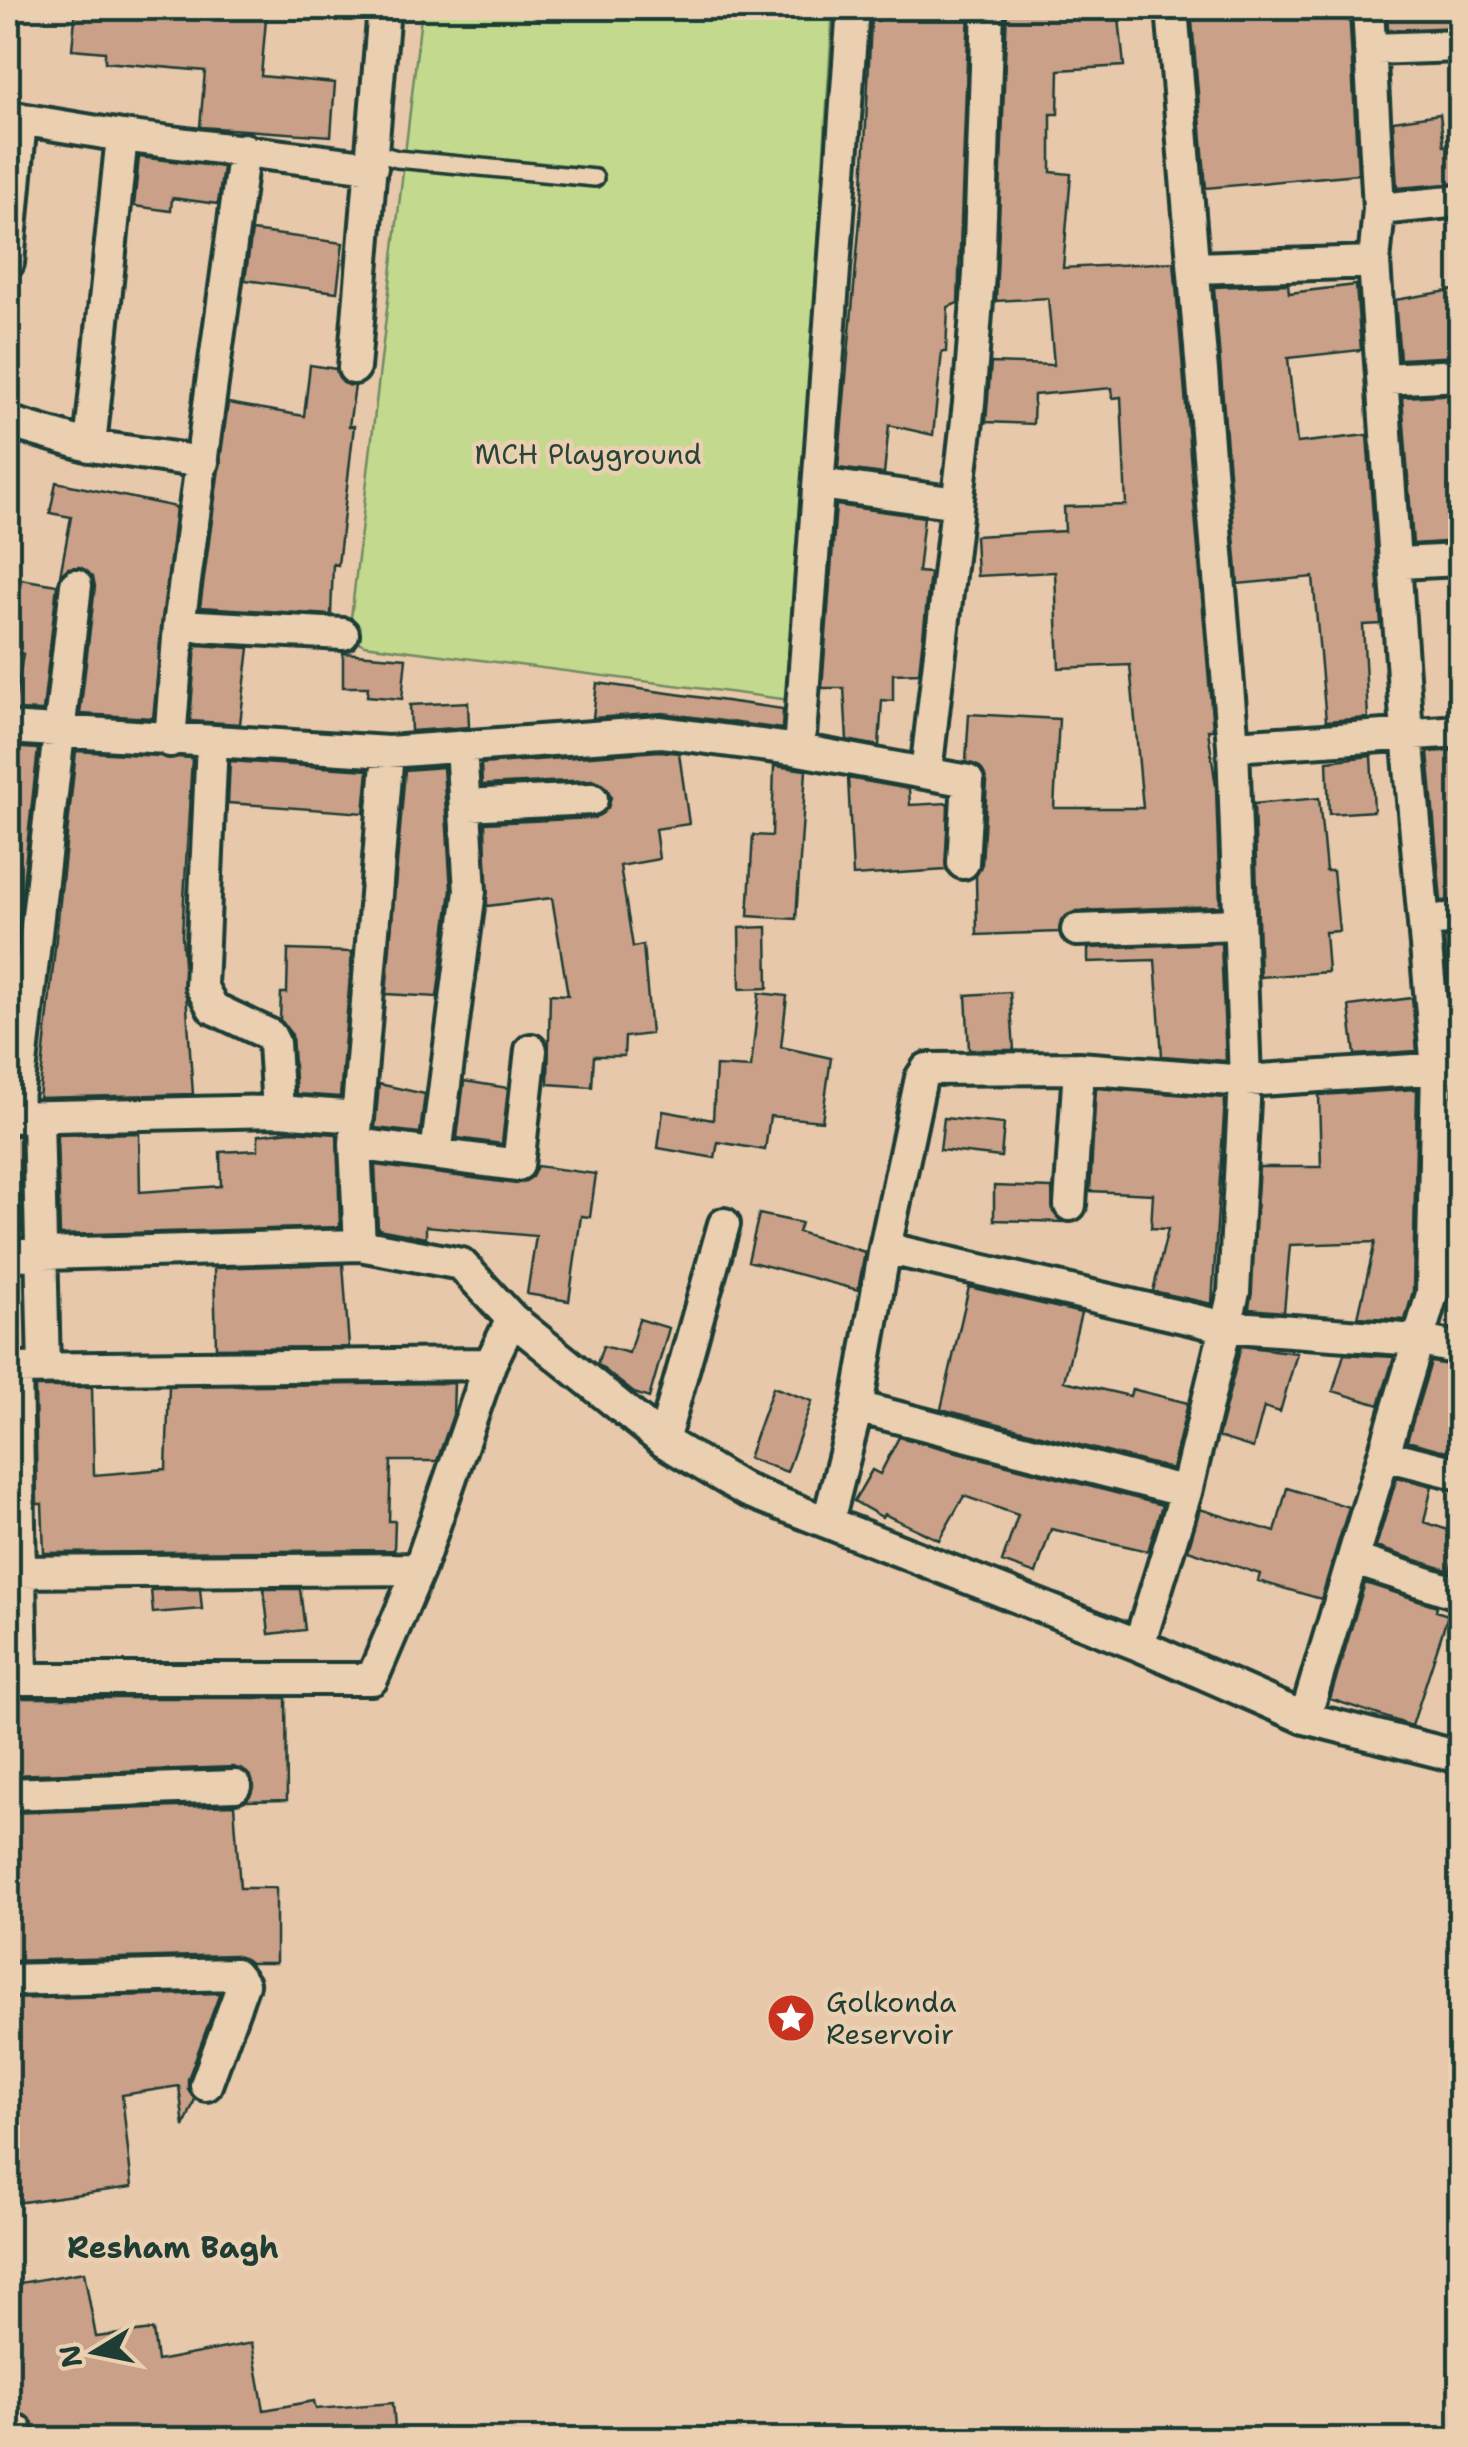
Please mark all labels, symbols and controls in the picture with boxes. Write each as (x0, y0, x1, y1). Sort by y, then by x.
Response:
park label: MCH Playground (474, 435, 702, 473)
place label: Golkonda Reservoir (826, 1983, 957, 2053)
place icon: Golkonda Reservoir (765, 1992, 817, 2044)
district label: Resham Bagh (67, 2227, 279, 2268)
north arrow (45, 2302, 145, 2402)
text: N (50, 2342, 91, 2371)

